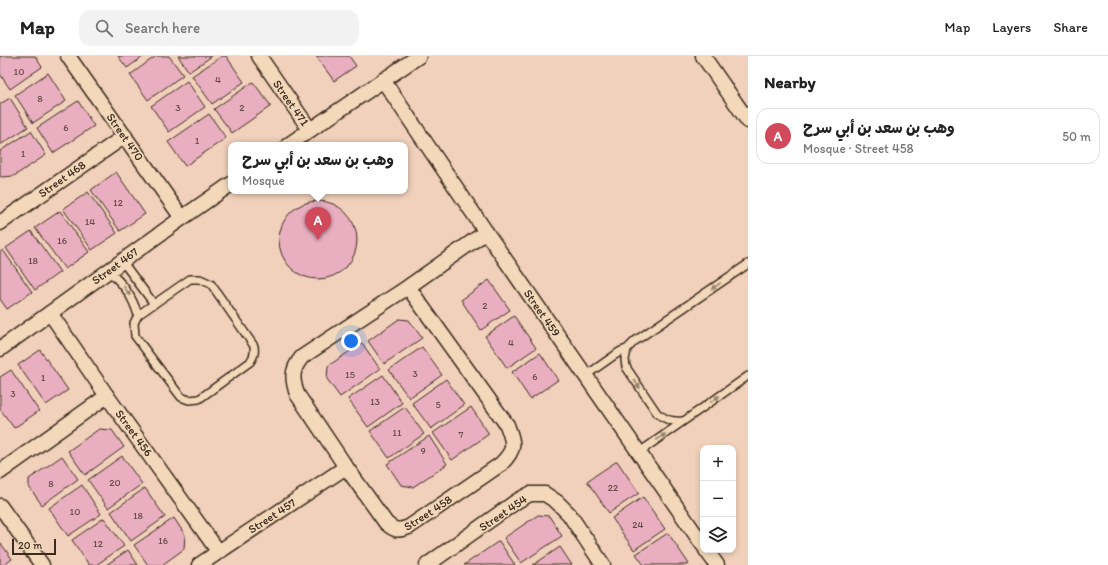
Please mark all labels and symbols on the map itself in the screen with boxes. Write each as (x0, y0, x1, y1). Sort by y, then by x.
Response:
house number: 10 (14, 65, 24, 78)
house number: 4 (215, 73, 221, 86)
street label: Street 471 (270, 77, 312, 129)
house number: 8 (37, 92, 43, 105)
house number: 3 (175, 101, 181, 114)
house number: 2 (239, 101, 245, 114)
street label: Street 470 (103, 110, 147, 164)
house number: 6 (63, 121, 69, 134)
house number: 1 (195, 134, 200, 147)
house number: 1 (21, 147, 26, 160)
street label: Street 468 (36, 157, 89, 200)
house number: 12 (113, 196, 124, 209)
pin: A (305, 207, 331, 240)
house number: 14 (85, 215, 95, 228)
house number: 16 (57, 234, 67, 247)
street label: Street 467 (89, 244, 141, 288)
house number: 18 (28, 254, 39, 267)
one-way arrow (711, 282, 721, 290)
one-way arrow (123, 285, 131, 296)
street label: Street 459 (521, 287, 563, 339)
house number: 2 (482, 299, 488, 312)
your location (341, 331, 361, 351)
house number: 4 (508, 336, 514, 349)
house number: 3 (412, 367, 418, 380)
house number: 15 (345, 368, 355, 381)
house number: 6 (532, 370, 538, 383)
house number: 1 (41, 371, 46, 384)
one-way arrow (634, 378, 641, 390)
house number: 3 (10, 387, 16, 400)
house number: 13 (370, 395, 381, 408)
one-way arrow (710, 395, 721, 403)
house number: 5 (435, 398, 441, 411)
street label: Street 456 (112, 407, 156, 459)
house number: 11 (392, 426, 402, 439)
house number: 7 (459, 428, 464, 441)
one-way arrow (656, 433, 666, 441)
house number: 9 (420, 444, 426, 457)
house number: 20 (109, 476, 121, 489)
house number: 8 (48, 477, 54, 490)
house number: 22 (608, 481, 619, 494)
street label: Street 458 (401, 492, 455, 534)
street label: Street 454 (476, 492, 530, 534)
street label: Street 457 (246, 495, 298, 537)
house number: 10 (70, 505, 80, 518)
house number: 18 (133, 509, 144, 522)
house number: 24 (632, 518, 644, 531)
house number: 16 (158, 534, 168, 547)
scale bar (12, 537, 56, 556)
house number: 12 (93, 537, 104, 550)

